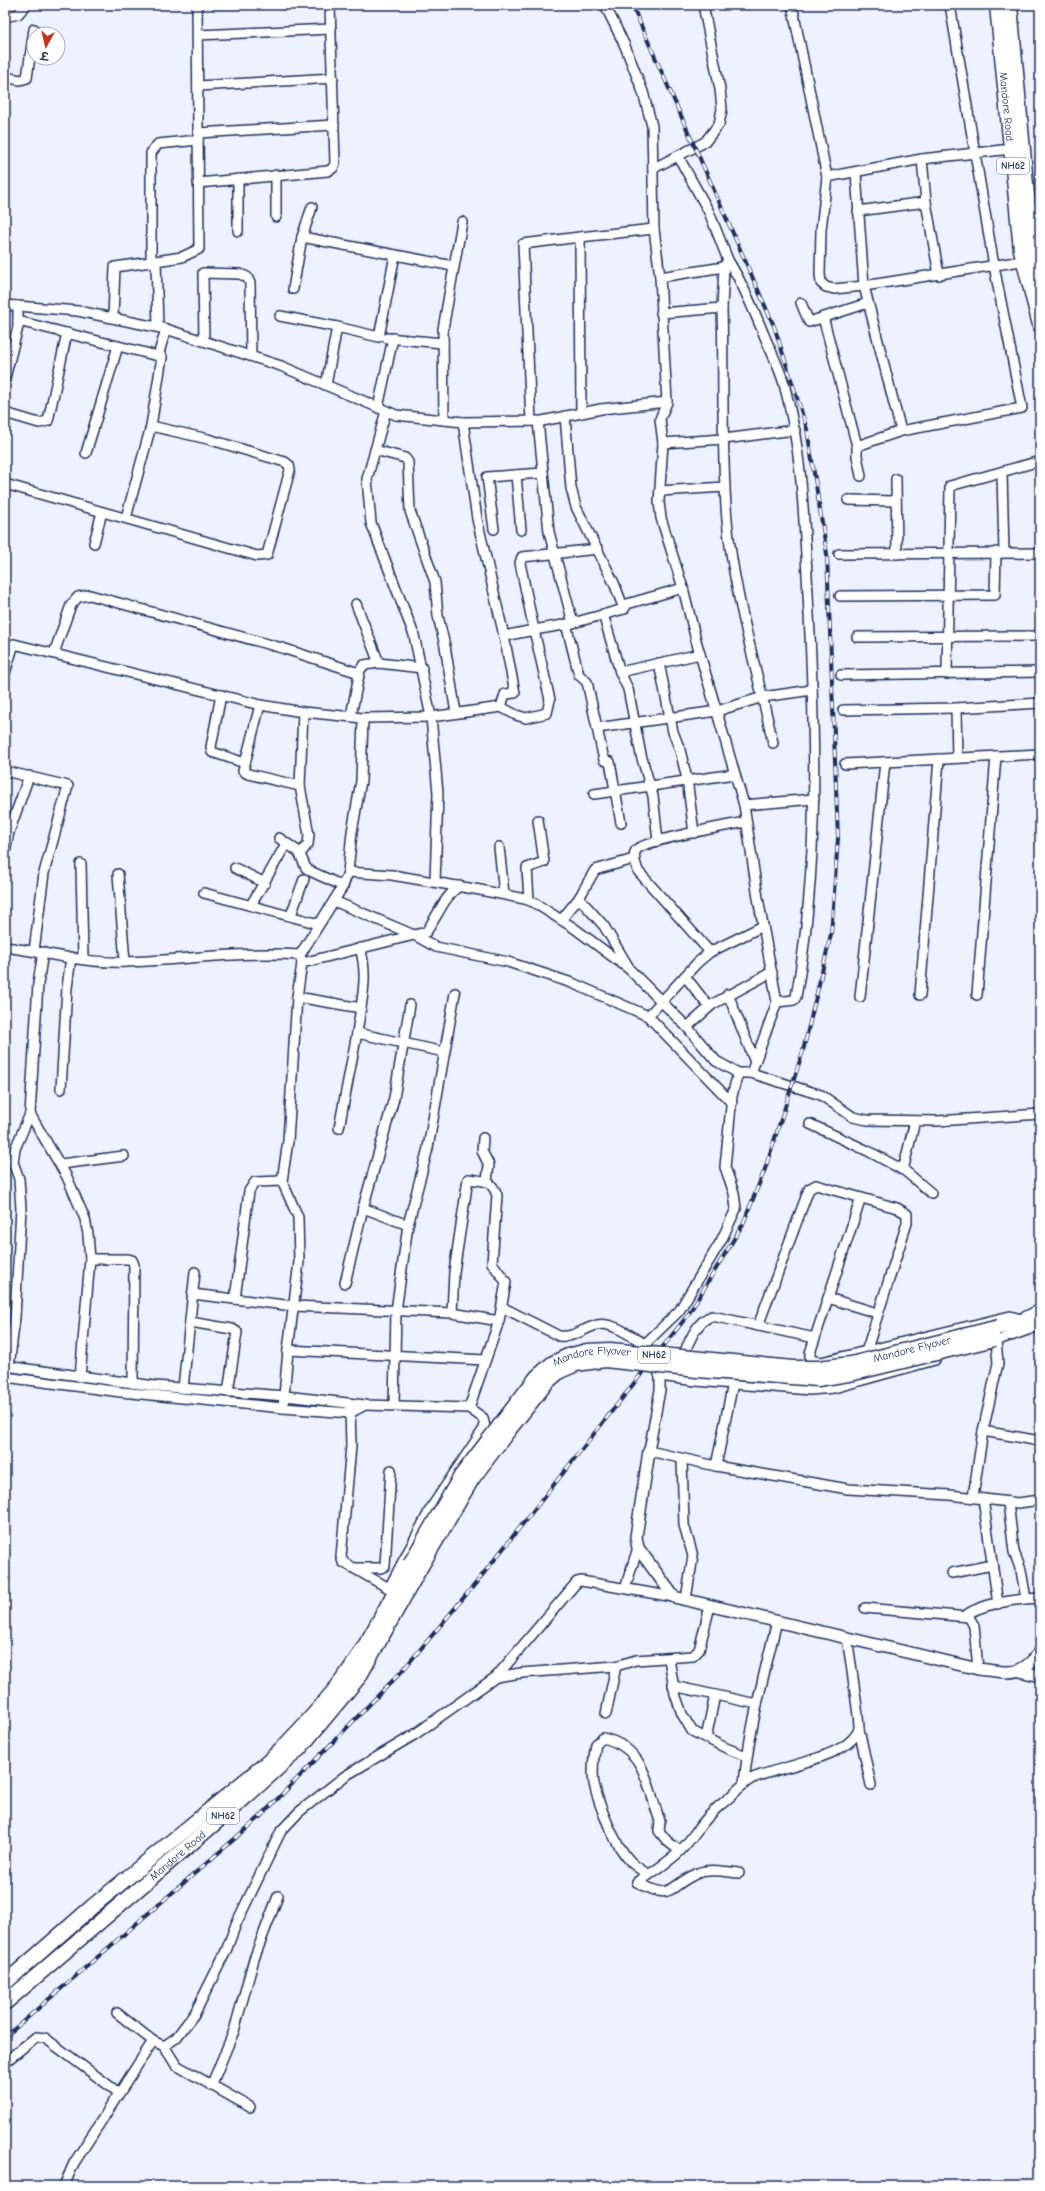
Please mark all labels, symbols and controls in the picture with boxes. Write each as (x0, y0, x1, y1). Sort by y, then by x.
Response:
north arrow (26, 26, 66, 66)
text: उ (38, 48, 50, 62)
street label: Mandore Road (997, 71, 1017, 142)
road number: NH62 (997, 158, 1029, 174)
street label: Mandore Flyover (872, 1333, 953, 1365)
street label: Mandore Flyover (551, 1343, 632, 1369)
road number: NH62 (638, 1347, 670, 1363)
road number: NH62 (207, 1808, 239, 1824)
street label: Mandore Road (147, 1828, 208, 1883)

